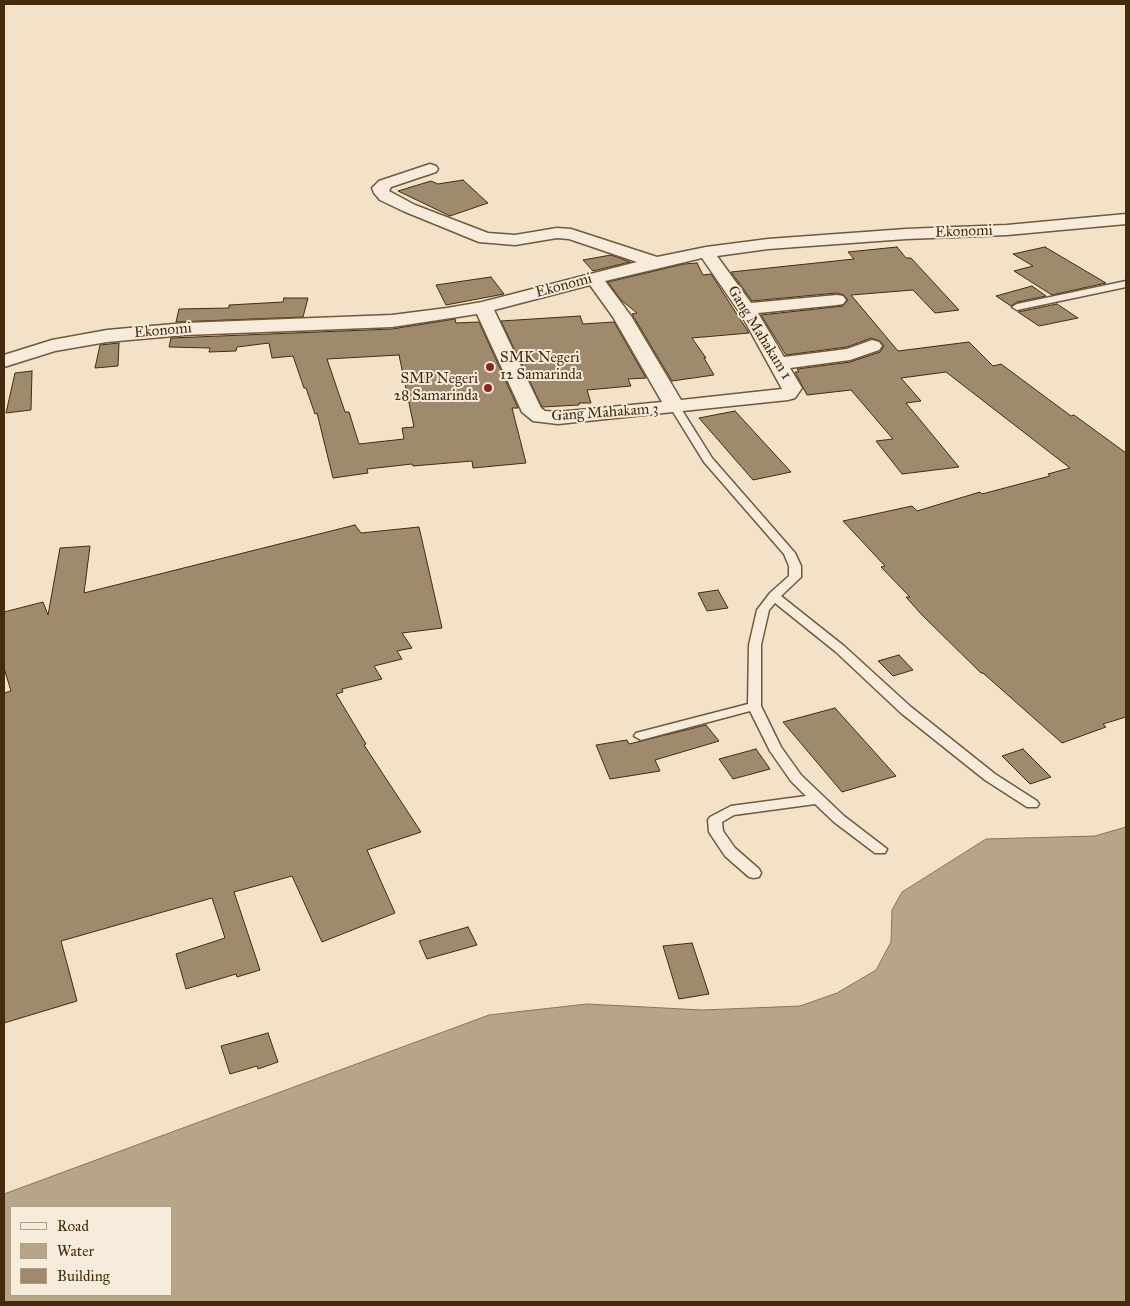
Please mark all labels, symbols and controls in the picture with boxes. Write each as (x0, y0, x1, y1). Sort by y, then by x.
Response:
street label: Ekonomi (935, 222, 993, 242)
street label: Ekonomi (534, 270, 594, 302)
street label: Gang Mahakam 1 (723, 283, 795, 383)
street label: Ekonomi (133, 320, 193, 342)
place label: SMK Negeri 12 Samarinda (500, 349, 582, 384)
marker: SMK Negeri 12 Samarinda (484, 361, 496, 373)
place label: SMP Negeri 28 Samarinda (394, 370, 478, 405)
marker: SMP Negeri 28 Samarinda (482, 382, 494, 394)
street label: Gang Mahakam 3 (551, 400, 659, 426)
legend (10, 1206, 172, 1296)
text: Road (57, 1217, 89, 1235)
text: Water (57, 1242, 94, 1260)
text: Building (57, 1267, 110, 1285)

